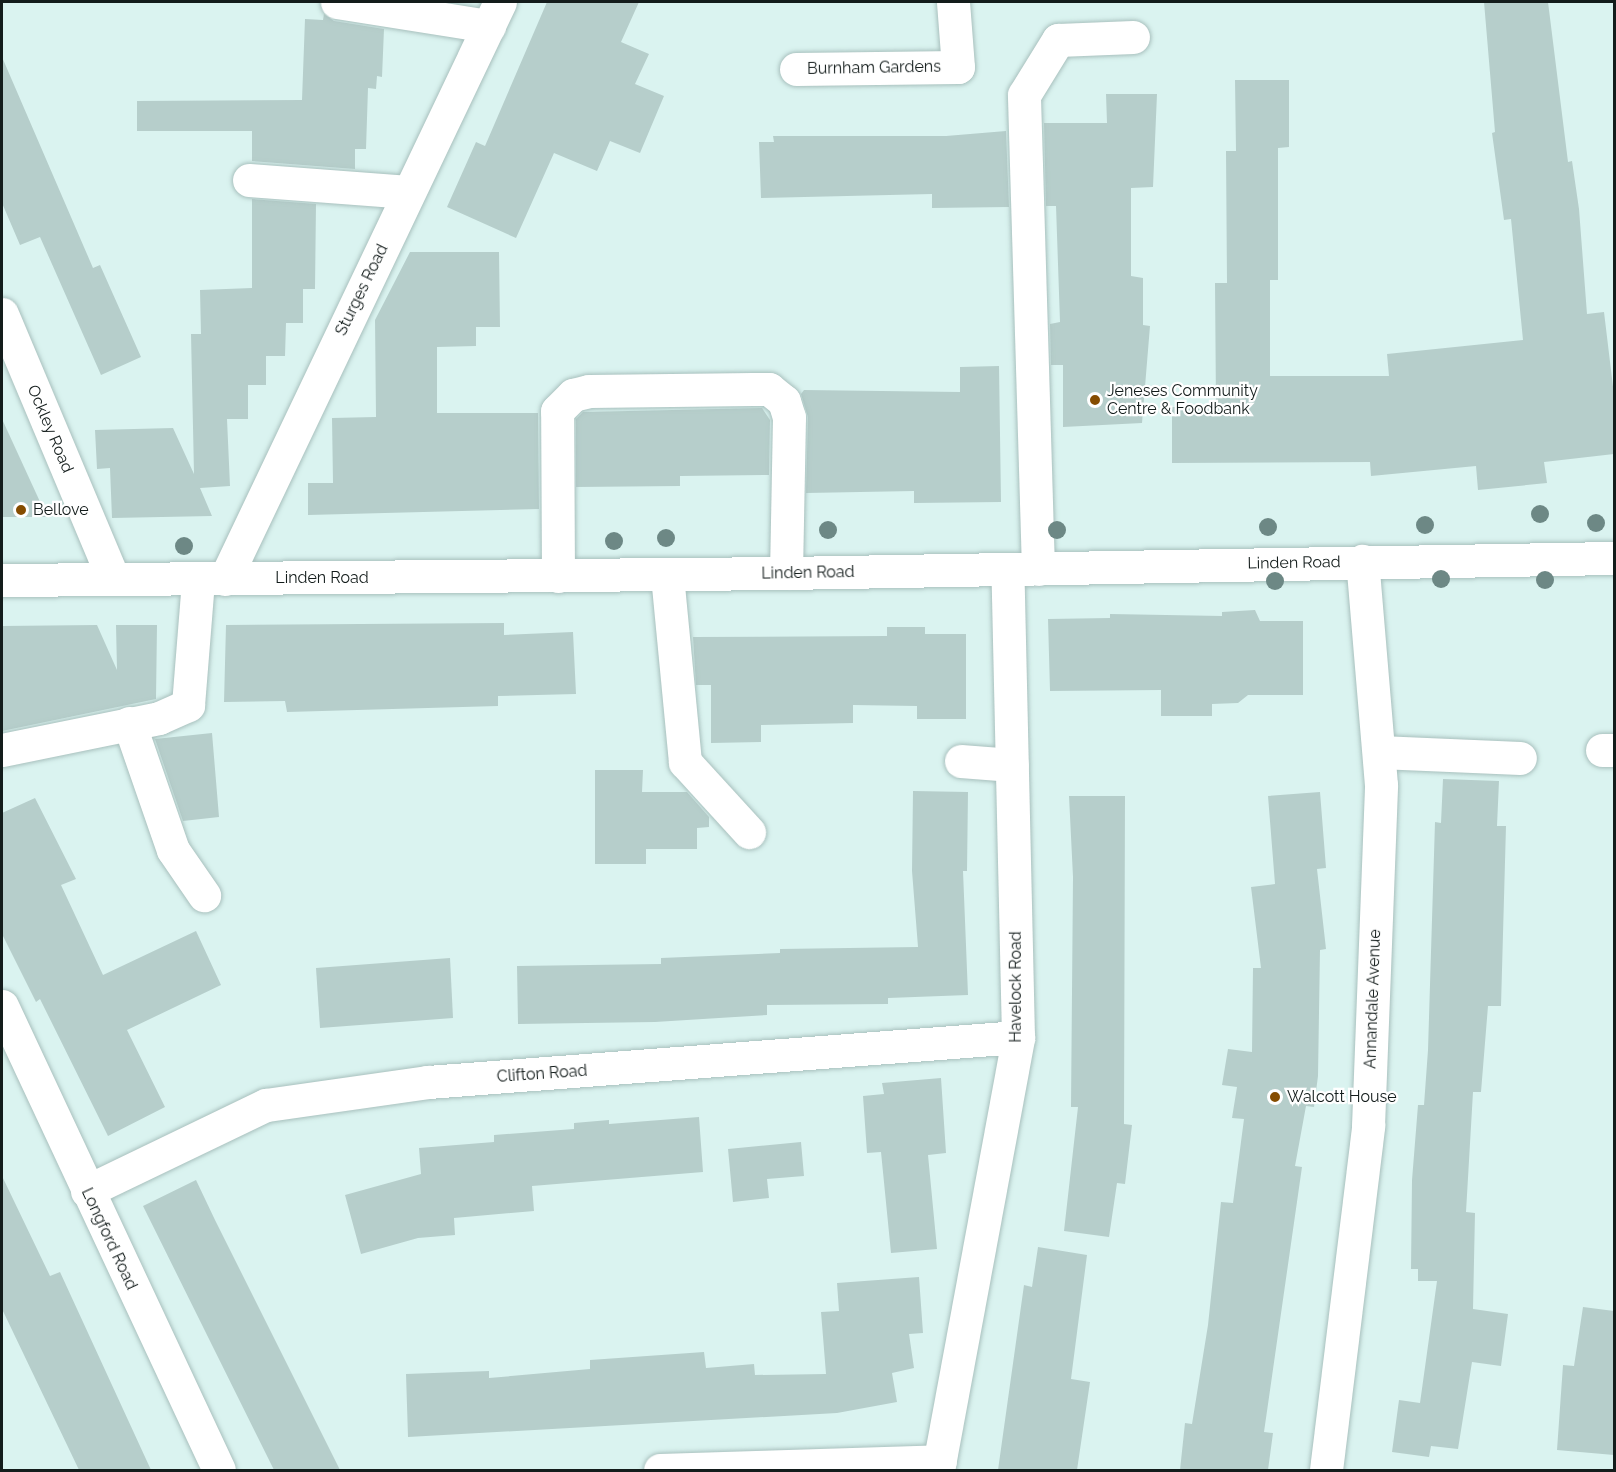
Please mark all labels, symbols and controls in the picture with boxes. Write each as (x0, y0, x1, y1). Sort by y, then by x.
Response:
street label: Burnham Gardens (807, 57, 941, 79)
street label: Sturges Road (332, 241, 392, 339)
place label: Jeneses Community Centre & Foodbank (1107, 381, 1258, 419)
street label: Ockley Road (23, 382, 77, 476)
marker: Jeneses Community Centre & Foodbank (1088, 393, 1102, 407)
place label: Bellove (33, 500, 89, 520)
marker: Bellove (14, 503, 28, 517)
street label: Linden Road (1247, 553, 1341, 573)
street label: Linden Road (761, 563, 855, 583)
street label: Linden Road (275, 568, 369, 588)
street label: Annandale Avenue (1361, 929, 1385, 1069)
street label: Havelock Road (1006, 931, 1026, 1043)
street label: Clifton Road (496, 1061, 588, 1087)
place label: Walcott House (1287, 1087, 1397, 1107)
marker: Walcott House (1268, 1090, 1282, 1104)
street label: Longford Road (77, 1185, 141, 1293)

